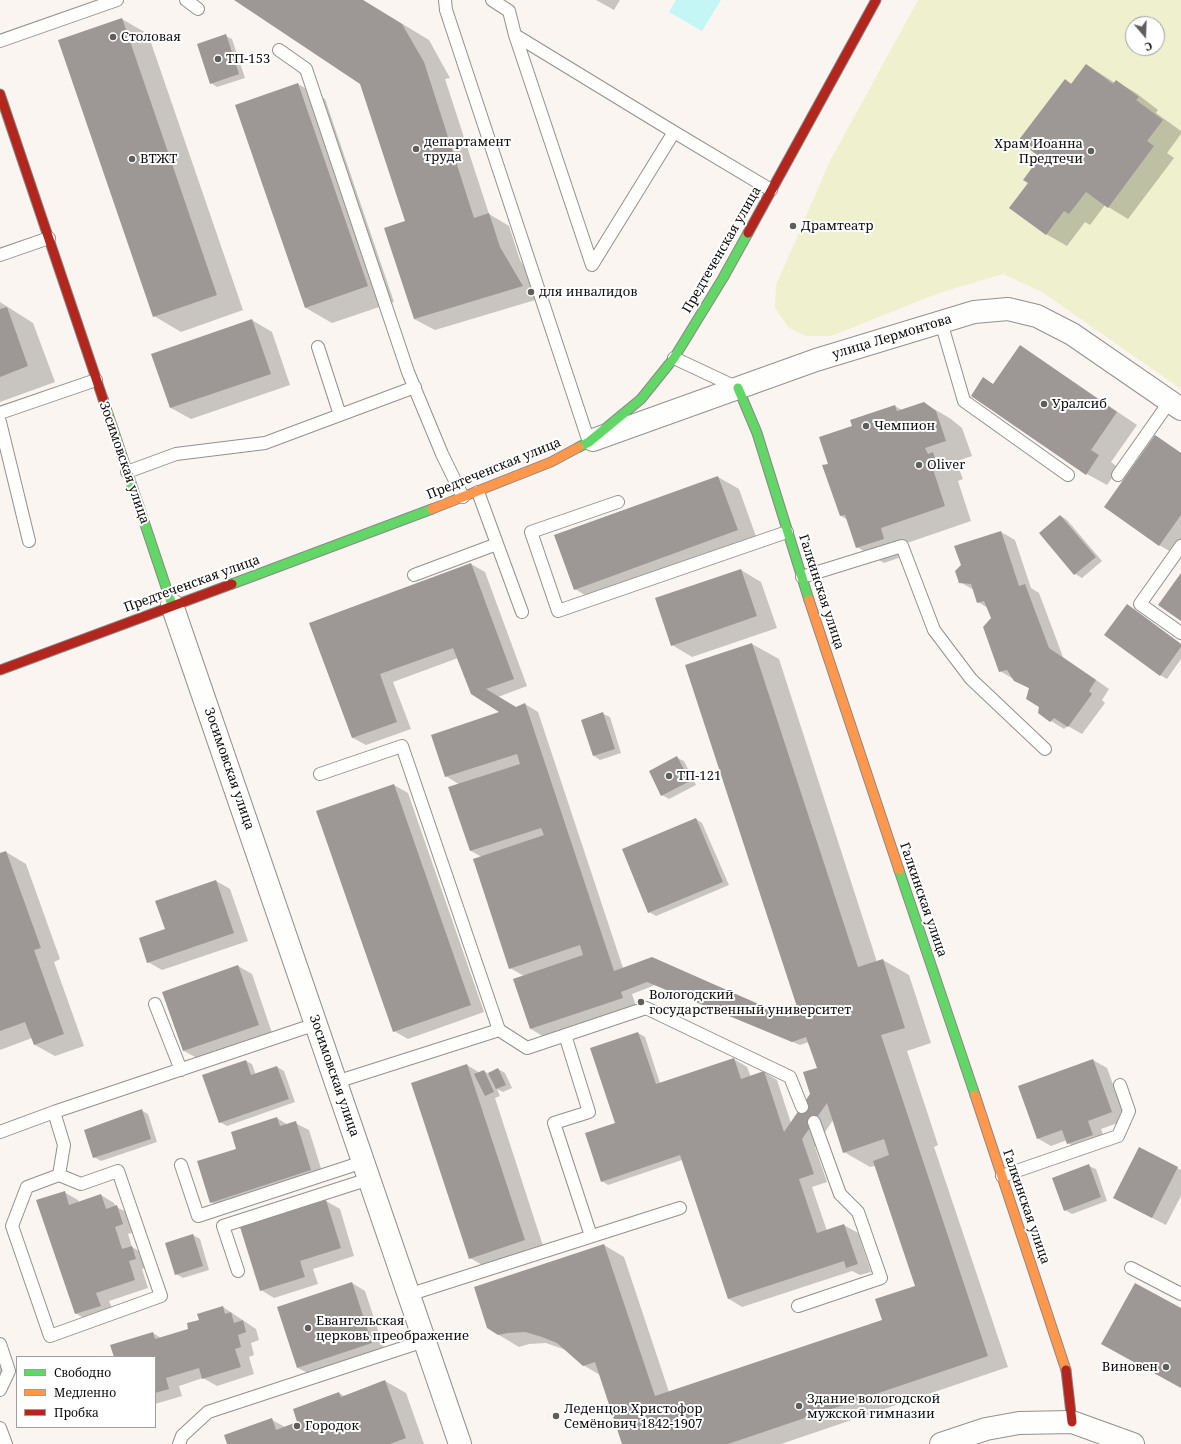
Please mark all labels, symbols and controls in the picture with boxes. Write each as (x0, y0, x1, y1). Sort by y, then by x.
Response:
north arrow (1125, 16, 1165, 56)
place label: Столовая (121, 29, 181, 45)
marker: Столовая (108, 32, 118, 42)
text: С (1143, 39, 1155, 55)
place label: ТП-153 (226, 51, 270, 67)
marker: ТП-153 (213, 54, 223, 64)
place label: департамент труда (424, 134, 511, 165)
place label: Храм Иоанна Предтечи (994, 136, 1083, 167)
marker: департамент труда (411, 144, 421, 154)
marker: Храм Иоанна Предтечи (1086, 146, 1096, 156)
place label: ВТЖТ (140, 151, 177, 167)
marker: ВТЖТ (127, 154, 137, 164)
street label: Предтеченская улица (679, 184, 765, 316)
place label: Драмтеатр (801, 218, 873, 234)
marker: Драмтеатр (788, 221, 798, 231)
place label: для инвалидов (539, 284, 637, 300)
marker: для инвалидов (526, 287, 536, 297)
street label: улица Лермонтова (830, 311, 954, 363)
place label: Уралсиб (1052, 396, 1107, 412)
marker: Уралсиб (1039, 399, 1049, 409)
street label: Зосимовская улица (96, 400, 152, 526)
place label: Чемпион (874, 418, 935, 434)
marker: Чемпион (861, 421, 871, 431)
street label: Предтеченская улица (424, 435, 564, 503)
place label: Oliver (927, 457, 965, 473)
marker: Oliver (914, 460, 924, 470)
street label: Галкинская улица (795, 532, 847, 652)
street label: Предтеченская улица (122, 552, 262, 616)
street label: Зосимовская улица (201, 706, 257, 832)
place label: ТП-121 (677, 768, 721, 784)
marker: ТП-121 (664, 771, 674, 781)
street label: Галкинская улица (896, 841, 950, 959)
place label: Вологодский государственный университет (649, 987, 851, 1018)
marker: Вологодский государственный университет (636, 997, 646, 1007)
street label: Зосимовская улица (306, 1013, 362, 1139)
street label: Галкинская улица (999, 1148, 1053, 1266)
place label: Евангельская церковь преображение (316, 1313, 469, 1344)
marker: Евангельская церковь преображение (303, 1323, 313, 1333)
legend (16, 1356, 156, 1428)
place label: Виновен (1102, 1359, 1158, 1375)
marker: Виновен (1161, 1362, 1171, 1372)
text: Свободно (54, 1364, 111, 1381)
text: Медленно (54, 1384, 116, 1401)
place label: Здание вологодской мужской гимназии (807, 1391, 940, 1422)
place label: Леденцов Христофор Семёнович 1842-1907 (564, 1401, 703, 1432)
marker: Здание вологодской мужской гимназии (794, 1401, 804, 1411)
text: Пробка (54, 1404, 99, 1421)
marker: Леденцов Христофор Семёнович 1842-1907 (551, 1411, 561, 1421)
place label: Городок (305, 1418, 359, 1434)
marker: Городок (292, 1421, 302, 1431)

